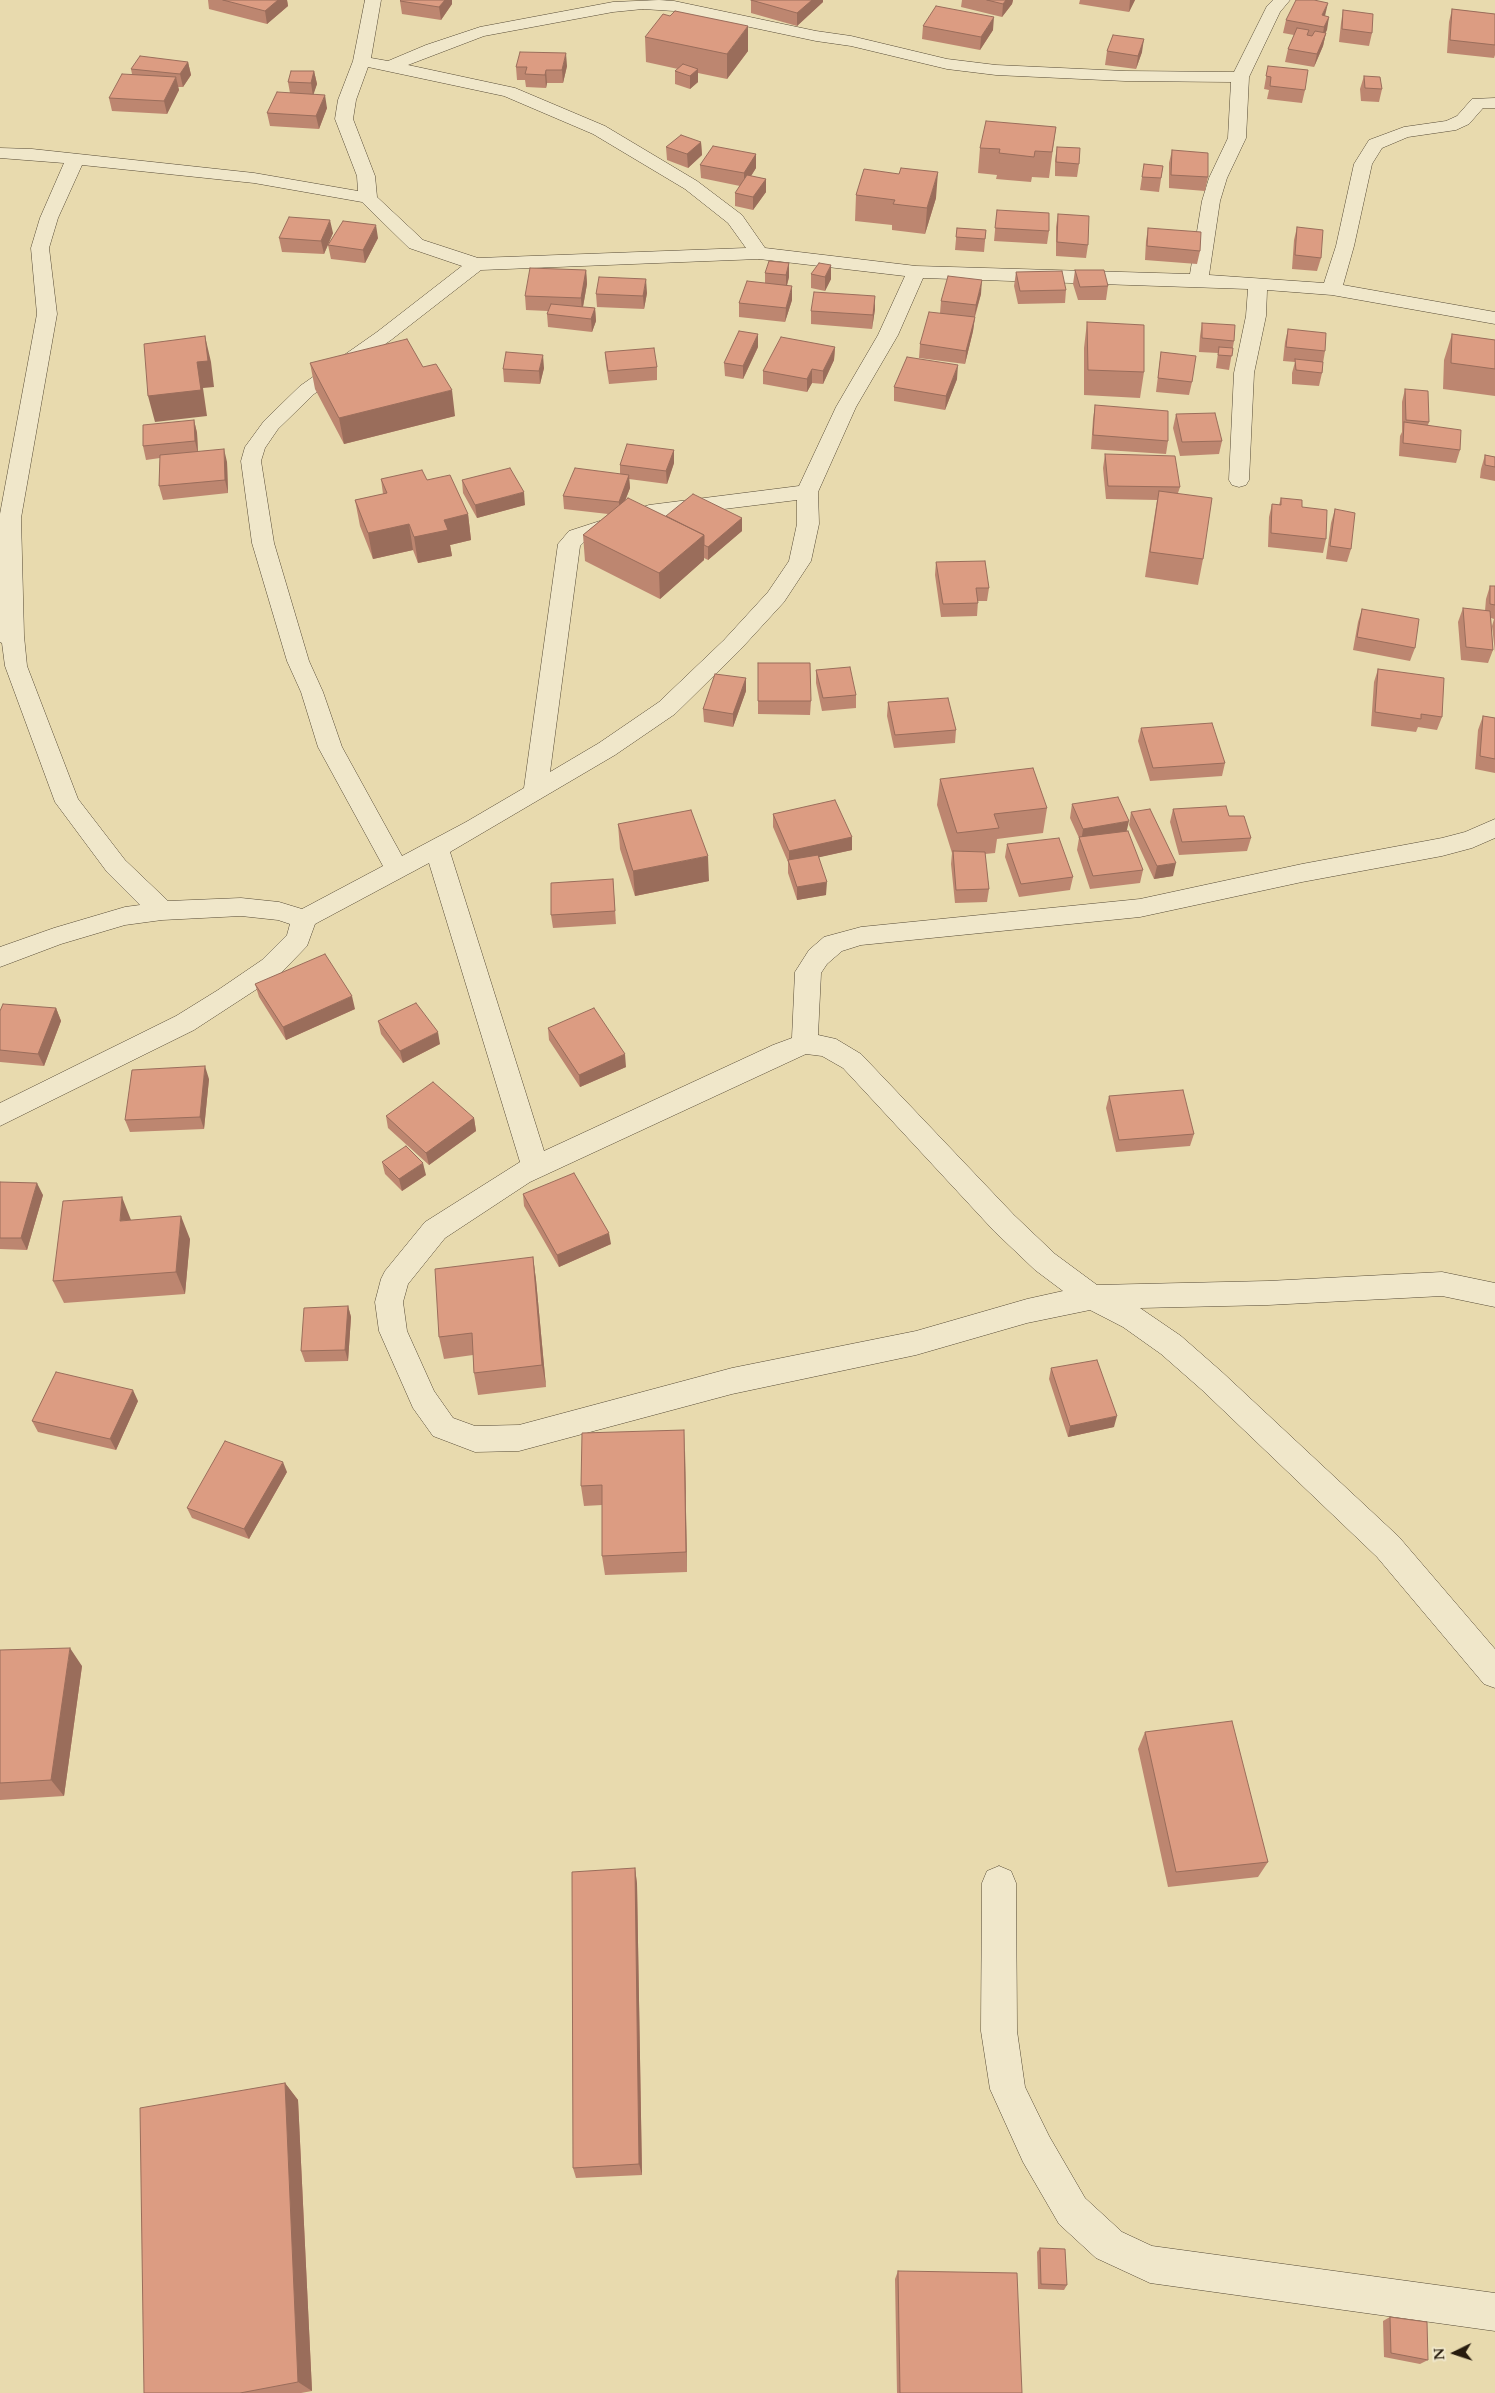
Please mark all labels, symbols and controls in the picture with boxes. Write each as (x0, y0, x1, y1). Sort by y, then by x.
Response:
north arrow (1430, 2328, 1480, 2378)
text: N (1430, 2347, 1449, 2361)

